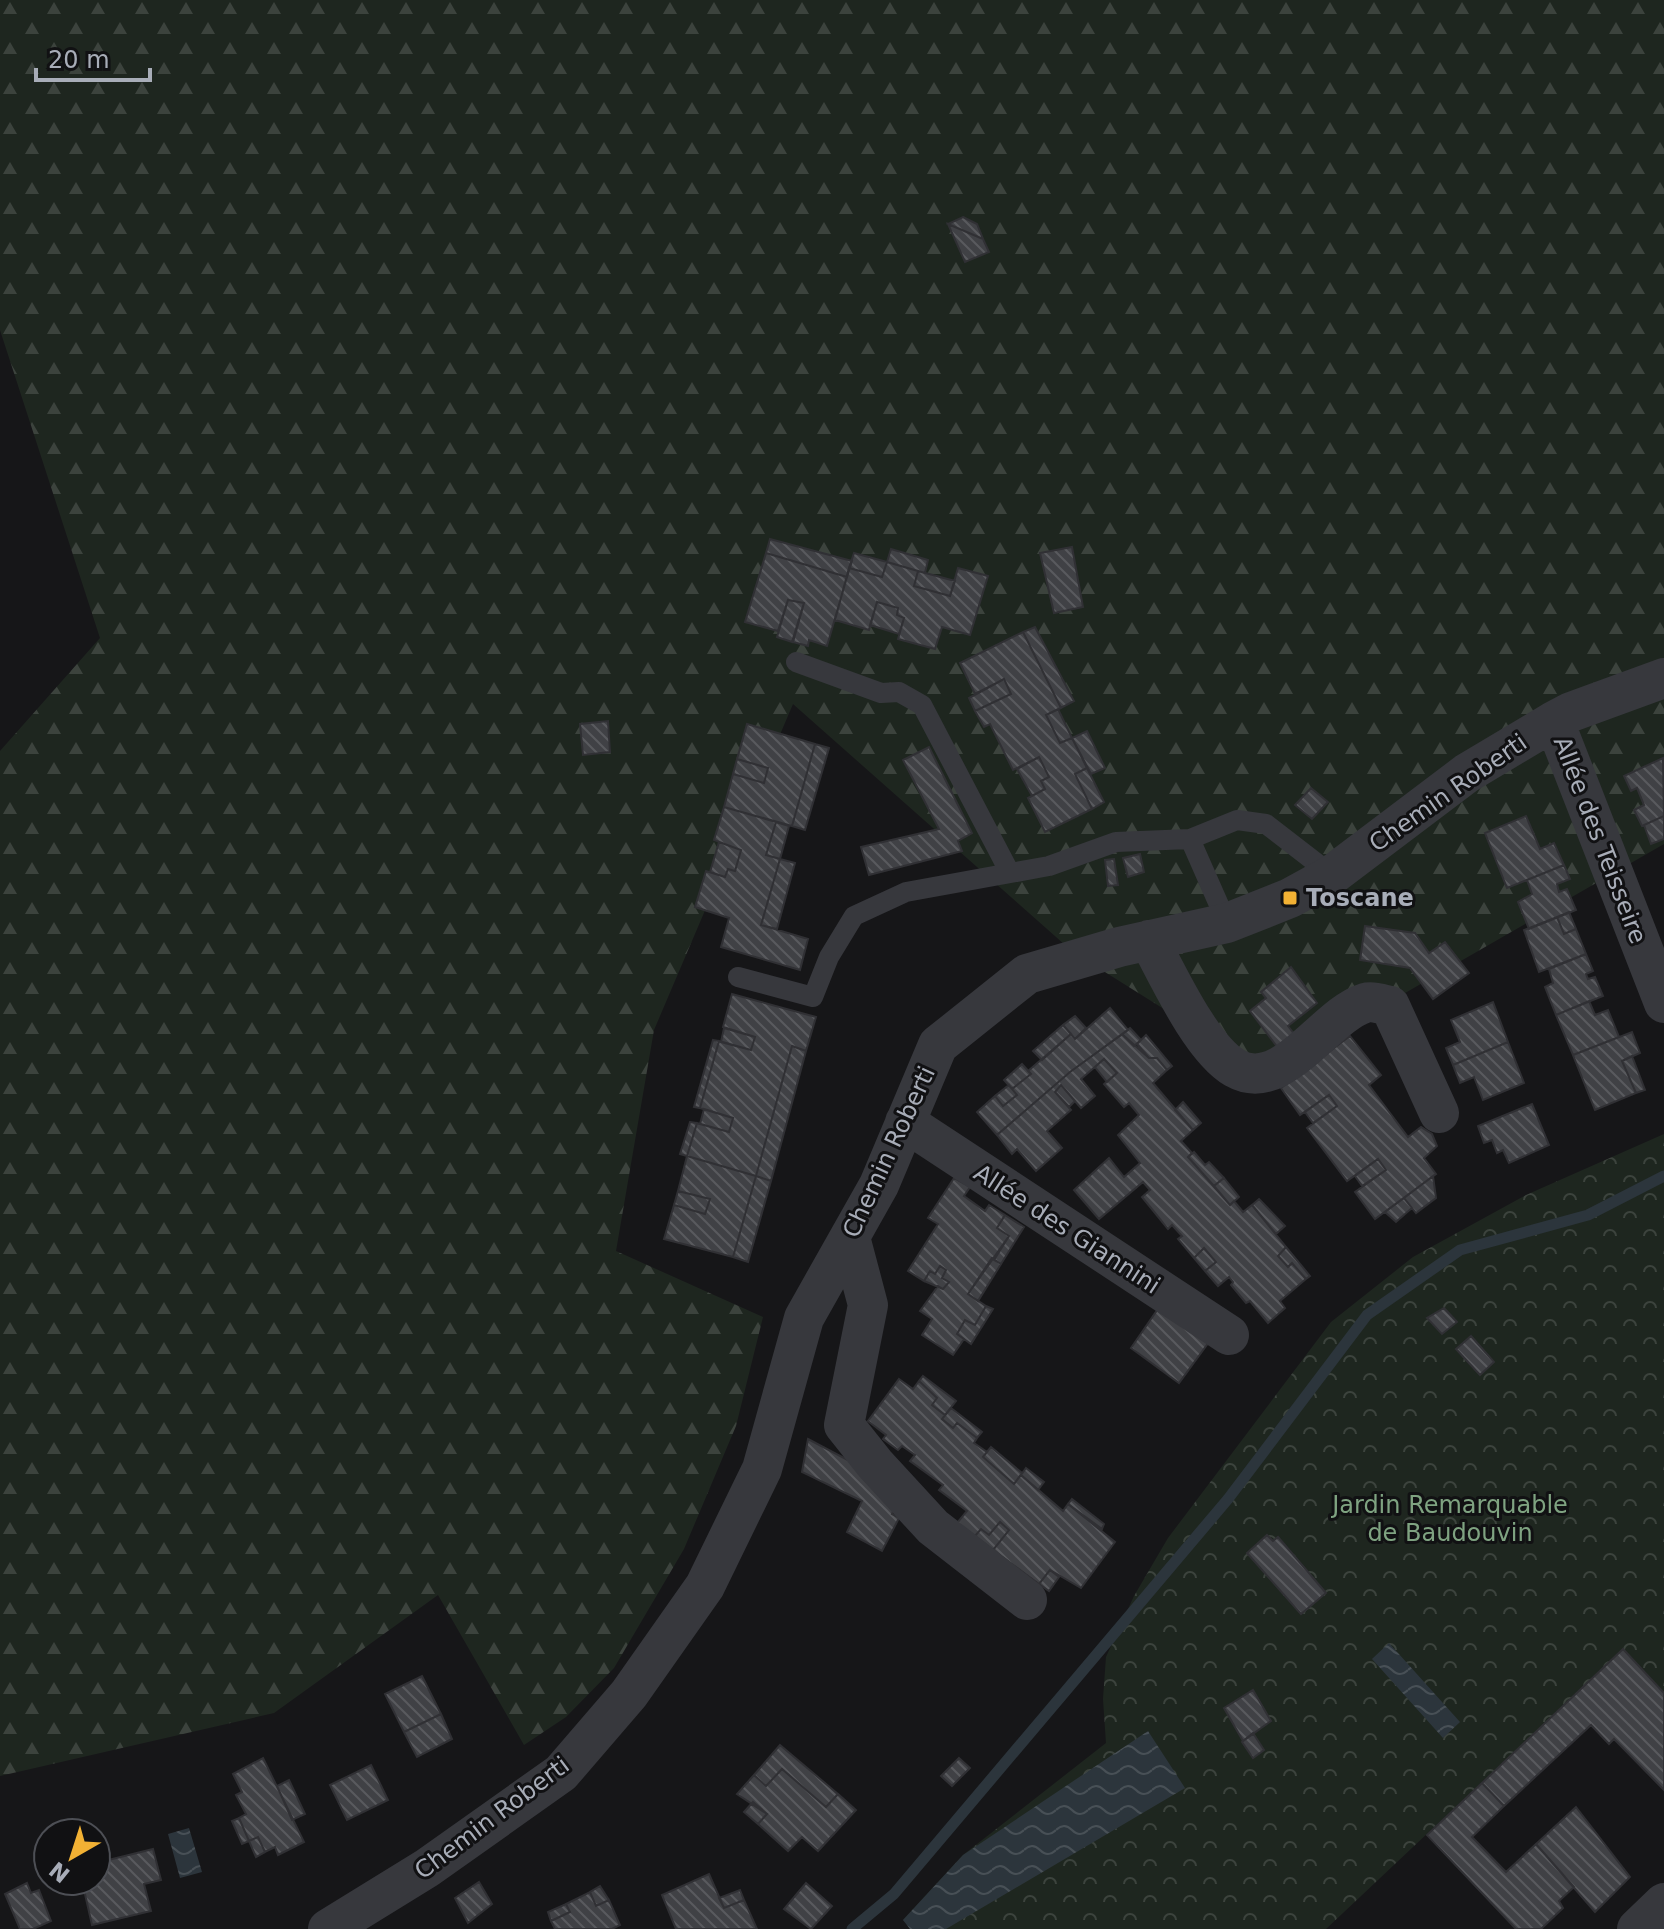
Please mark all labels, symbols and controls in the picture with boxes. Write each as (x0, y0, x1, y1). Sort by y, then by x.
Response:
scale bar (36, 32, 150, 82)
text: 20 m (48, 46, 110, 74)
street label: Chemin Roberti (1364, 728, 1532, 858)
street label: Allée des Teisseire (1548, 732, 1652, 948)
place label: Toscane (1306, 884, 1414, 912)
marker: Toscane (1281, 889, 1299, 907)
street label: Chemin Roberti (837, 1062, 941, 1242)
street label: Allée des Giannini (969, 1158, 1165, 1300)
park label: Jardin Remarquable de Baudouvin (1330, 1491, 1568, 1547)
street label: Chemin Roberti (409, 1751, 575, 1885)
north arrow (32, 1817, 112, 1897)
text: N (45, 1857, 75, 1888)

